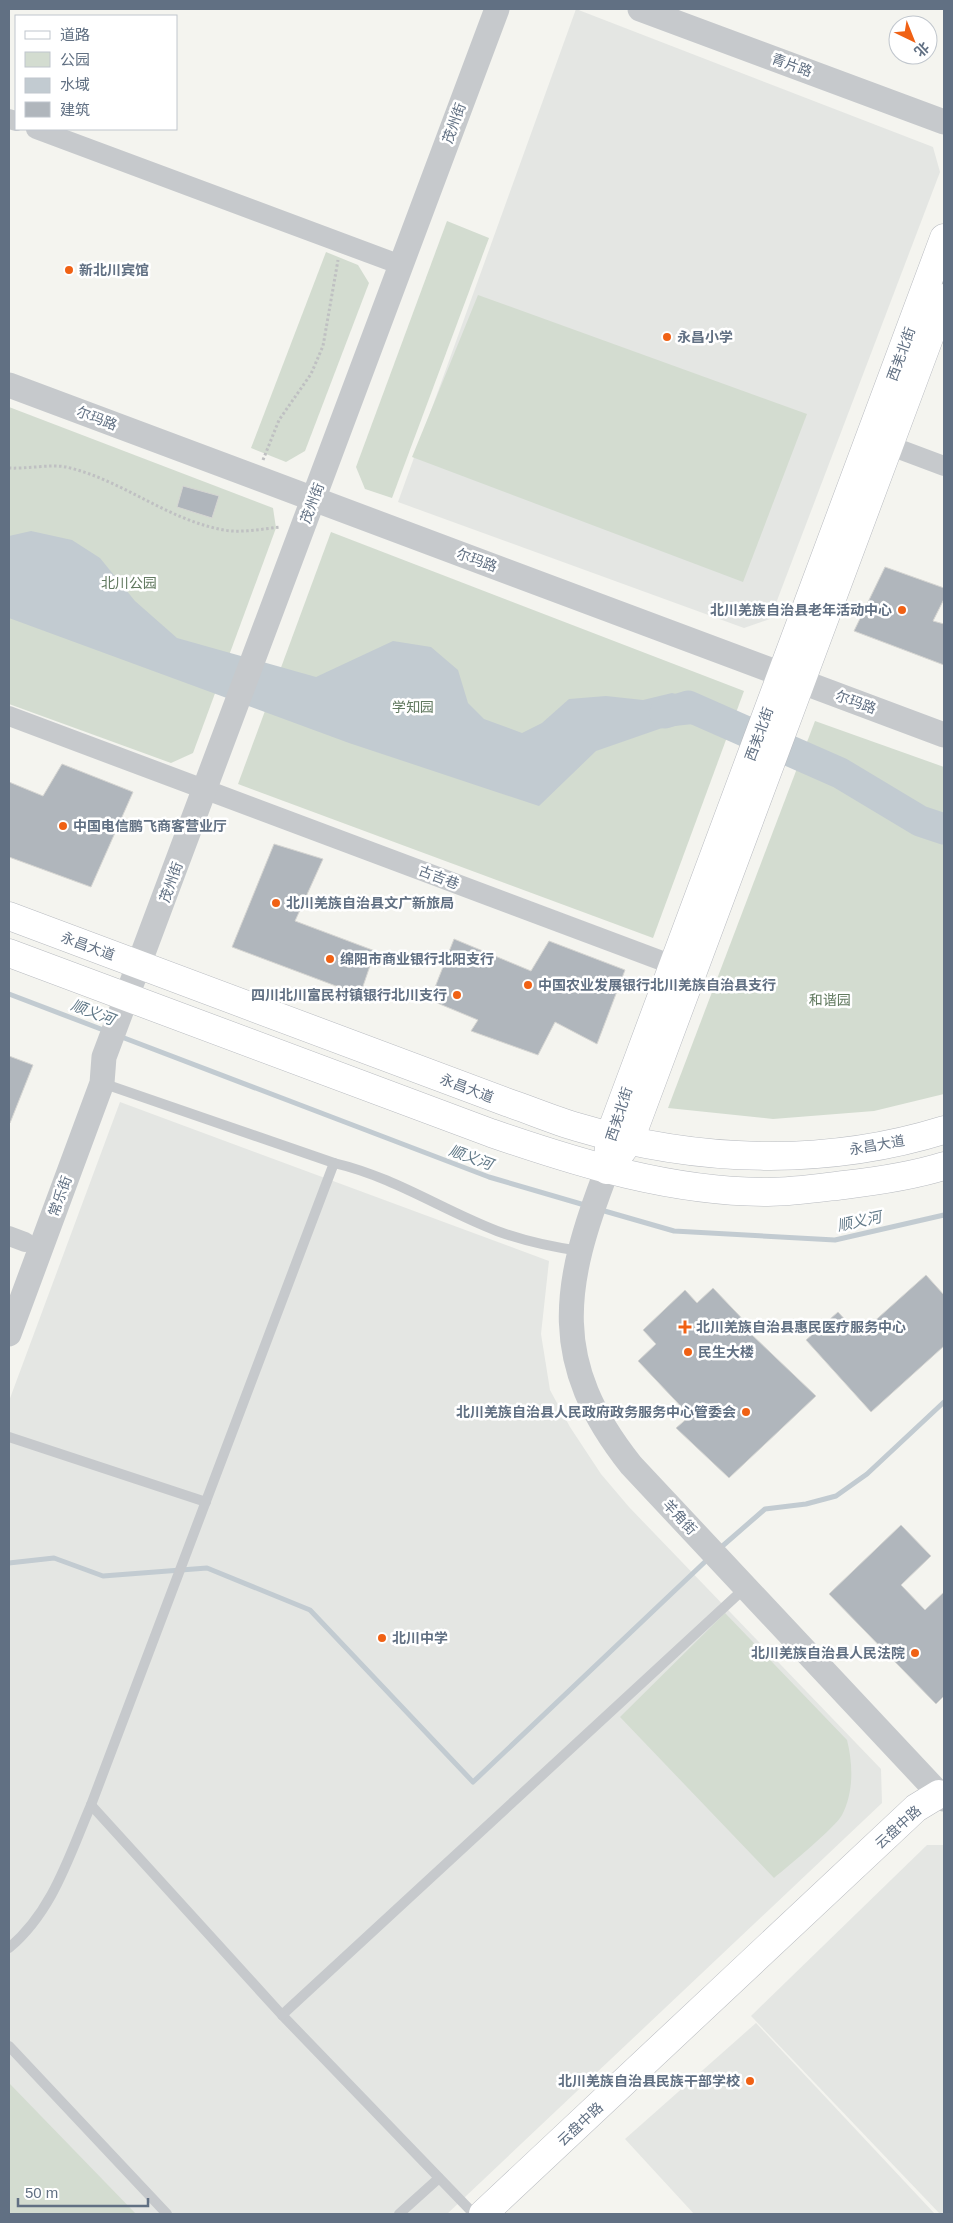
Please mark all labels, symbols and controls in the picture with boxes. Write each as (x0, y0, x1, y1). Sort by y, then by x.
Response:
legend (15, 15, 178, 130)
north arrow (888, 15, 938, 65)
text: 道路 (60, 26, 90, 43)
text: 北 (911, 39, 932, 60)
street label: 青片路 (770, 50, 814, 80)
text: 公园 (60, 51, 90, 68)
text: 水域 (60, 76, 90, 93)
text: 建筑 (60, 101, 90, 118)
street label: 茂州街 (439, 101, 469, 145)
place label: 新北川宾馆 (79, 262, 149, 278)
marker: 新北川宾馆 (63, 264, 75, 276)
street label: 西羌北街 (884, 325, 918, 383)
place label: 永昌小学 (677, 329, 733, 345)
marker: 永昌小学 (661, 331, 673, 343)
street label: 尔玛路 (75, 403, 119, 433)
street label: 茂州街 (297, 481, 327, 525)
street label: 尔玛路 (455, 545, 499, 575)
park label: 北川公园 (101, 575, 157, 591)
place label: 北川羌族自治县老年活动中心 (710, 602, 892, 618)
marker: 北川羌族自治县老年活动中心 (896, 604, 908, 616)
street label: 尔玛路 (834, 687, 878, 717)
park label: 学知园 (392, 699, 434, 715)
street label: 西羌北街 (742, 705, 776, 763)
place label: 中国电信鹏飞商客营业厅 (73, 818, 227, 834)
marker: 中国电信鹏飞商客营业厅 (57, 820, 69, 832)
street label: 茂州街 (156, 860, 186, 904)
street label: 古吉巷 (417, 862, 461, 892)
place label: 北川羌族自治县文广新旅局 (286, 895, 454, 911)
marker: 北川羌族自治县文广新旅局 (270, 897, 282, 909)
street label: 永昌大道 (59, 929, 117, 963)
place label: 绵阳市商业银行北阳支行 (340, 951, 494, 967)
marker: 绵阳市商业银行北阳支行 (324, 953, 336, 965)
place label: 中国农业发展银行北川羌族自治县支行 (538, 977, 776, 993)
marker: 中国农业发展银行北川羌族自治县支行 (522, 979, 534, 991)
place label: 四川北川富民村镇银行北川支行 (251, 987, 447, 1003)
marker: 四川北川富民村镇银行北川支行 (451, 989, 463, 1001)
park label: 和谐园 (809, 992, 851, 1008)
water label: 顺义河 (69, 996, 120, 1029)
street label: 永昌大道 (438, 1070, 496, 1106)
street label: 西羌北街 (603, 1085, 635, 1143)
street label: 永昌大道 (848, 1132, 906, 1158)
water label: 顺义河 (447, 1141, 498, 1174)
street label: 常乐街 (45, 1174, 75, 1218)
water label: 顺义河 (835, 1207, 886, 1234)
place label: 北川羌族自治县惠民医疗服务中心 (696, 1319, 906, 1335)
marker: 北川羌族自治县惠民医疗服务中心 (678, 1320, 692, 1334)
place label: 民生大楼 (698, 1344, 754, 1360)
marker: 民生大楼 (682, 1346, 694, 1358)
place label: 北川羌族自治县人民政府政务服务中心管委会 (456, 1404, 736, 1420)
marker: 北川羌族自治县人民政府政务服务中心管委会 (740, 1406, 752, 1418)
street label: 羊角街 (660, 1496, 700, 1538)
place label: 北川中学 (392, 1630, 448, 1646)
marker: 北川中学 (376, 1632, 388, 1644)
place label: 北川羌族自治县人民法院 (751, 1645, 905, 1661)
marker: 北川羌族自治县人民法院 (909, 1647, 921, 1659)
street label: 云盘中路 (872, 1802, 924, 1852)
place label: 北川羌族自治县民族干部学校 (558, 2073, 740, 2089)
marker: 北川羌族自治县民族干部学校 (744, 2075, 756, 2087)
street label: 云盘中路 (554, 2099, 606, 2149)
scale bar (18, 2176, 148, 2208)
text: 50 m (25, 2184, 58, 2201)

